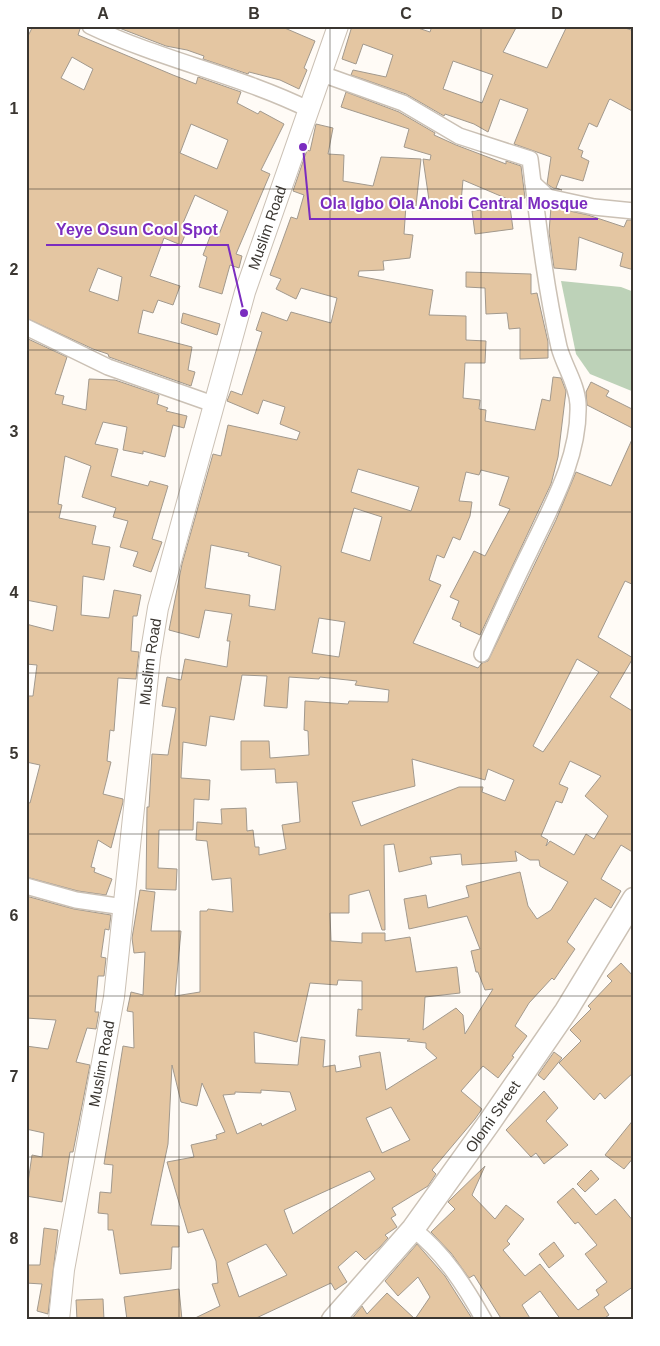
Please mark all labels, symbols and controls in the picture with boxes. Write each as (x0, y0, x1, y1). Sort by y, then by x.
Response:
text: A (97, 5, 109, 22)
text: B (248, 5, 260, 22)
text: C (400, 5, 412, 22)
text: D (551, 5, 563, 22)
text: 1 (10, 100, 19, 117)
street label: Muslim Road (244, 184, 289, 272)
callout: Ola Igbo Ola Anobi Central Mosque (310, 188, 598, 219)
text: Ola Igbo Ola Anobi Central Mosque (320, 195, 588, 212)
callout: Yeye Osun Cool Spot (46, 214, 228, 245)
text: Yeye Osun Cool Spot (56, 221, 219, 238)
text: 2 (10, 261, 19, 278)
text: 3 (10, 423, 19, 440)
text: 4 (10, 584, 19, 601)
street label: Muslim Road (136, 617, 164, 706)
text: 5 (10, 745, 19, 762)
text: 6 (10, 907, 19, 924)
street label: Muslim Road (85, 1019, 118, 1108)
text: 7 (10, 1068, 19, 1085)
street label: Olomi Street (462, 1077, 524, 1156)
text: 8 (10, 1230, 19, 1247)

